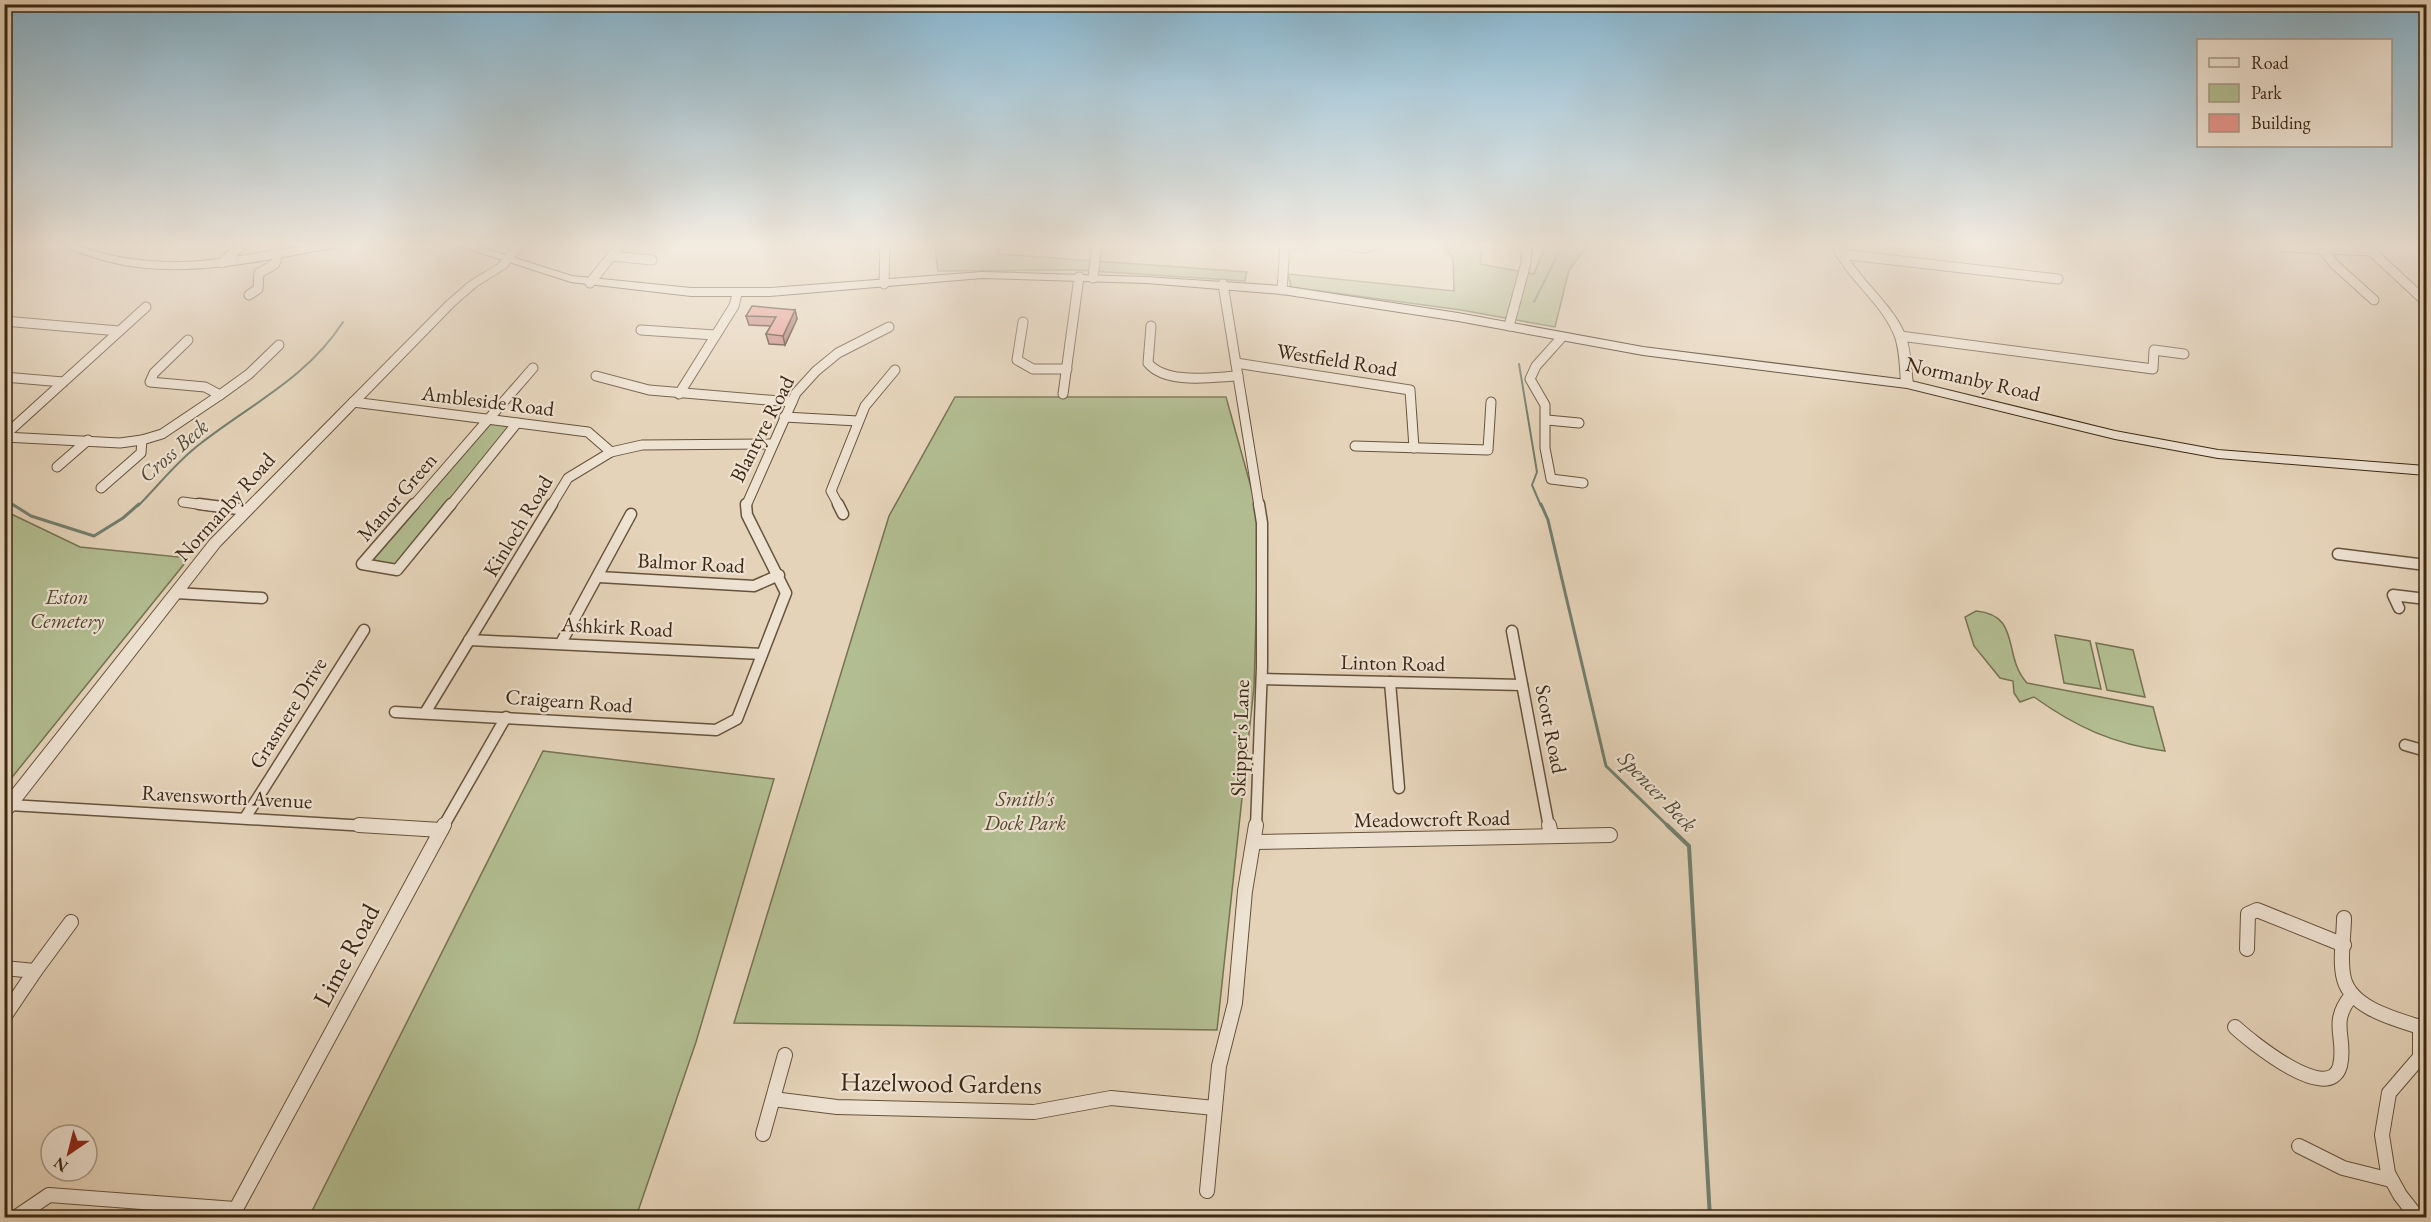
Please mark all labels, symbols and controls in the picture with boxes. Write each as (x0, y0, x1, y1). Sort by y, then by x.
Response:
legend (2197, 39, 2392, 147)
text: Road (2251, 51, 2290, 74)
text: Park (2251, 81, 2282, 104)
text: Building (2251, 111, 2311, 134)
street label: Westfield Road (1275, 337, 1400, 382)
street label: Normanby Road (1903, 350, 2043, 407)
street label: Blantyre Road (723, 371, 800, 487)
street label: Ambleside Road (419, 379, 556, 422)
water label: Cross Beck (132, 412, 214, 489)
street label: Normanby Road (169, 446, 281, 567)
street label: Manor Green (351, 447, 443, 547)
street label: Kinloch Road (477, 470, 559, 581)
street label: Balmor Road (637, 546, 746, 579)
park label: Eston Cemetery (30, 583, 104, 634)
street label: Ashkirk Road (559, 610, 674, 643)
street label: Linton Road (1340, 648, 1446, 677)
street label: Grasmere Drive (243, 652, 332, 773)
street label: Skipper's Lane (1224, 679, 1255, 797)
street label: Scott Road (1530, 682, 1573, 776)
street label: Craigearn Road (505, 683, 634, 718)
water label: Spencer Beck (1611, 744, 1704, 838)
street label: Ravensworth Avenue (141, 779, 313, 814)
park label: Smith's Dock Park (983, 785, 1066, 836)
street label: Meadowcroft Road (1353, 804, 1511, 833)
street label: Lime Road (305, 897, 388, 1012)
street label: Hazelwood Gardens (840, 1064, 1042, 1102)
north arrow (39, 1123, 99, 1183)
text: N (49, 1153, 72, 1177)

